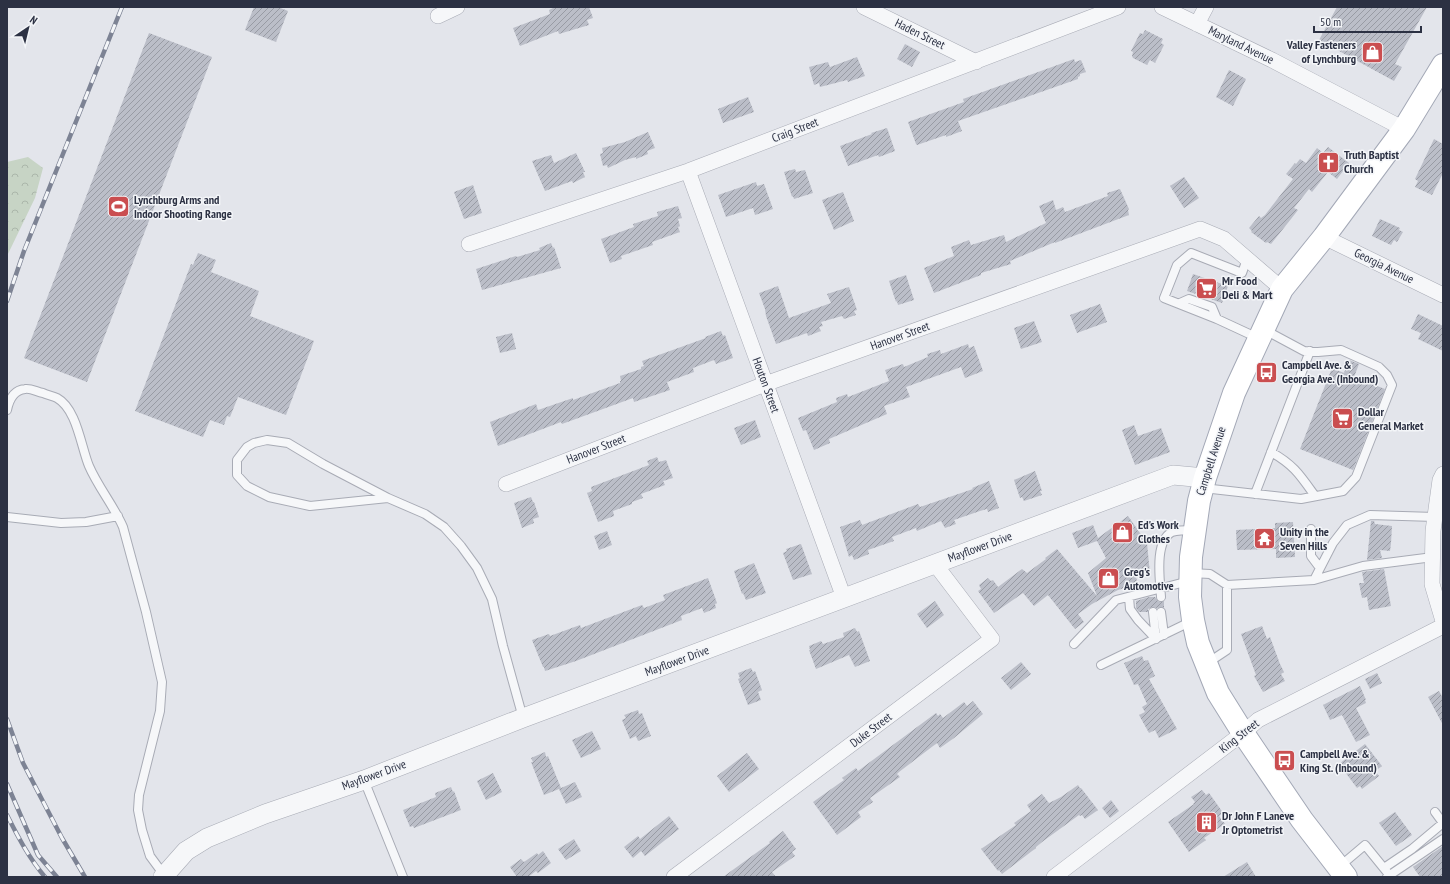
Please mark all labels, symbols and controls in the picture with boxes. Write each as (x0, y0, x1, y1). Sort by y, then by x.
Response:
north arrow (8, 8, 48, 48)
scale bar (1314, 8, 1421, 34)
text: N (27, 12, 40, 27)
text: 50 m (1320, 14, 1341, 29)
street label: Haden Street (893, 15, 948, 52)
street label: Maryland Avenue (1206, 22, 1276, 67)
place label: Valley Fasteners of Lynchburg (1286, 37, 1356, 66)
shop icon: Valley Fasteners of Lynchburg (1359, 39, 1385, 65)
street label: Craig Street (769, 114, 821, 145)
place label: Truth Baptist Church (1344, 147, 1399, 176)
church icon: Truth Baptist Church (1315, 149, 1341, 175)
place label: Lynchburg Arms and Indoor Shooting Range (134, 192, 232, 221)
sports icon: Lynchburg Arms and Indoor Shooting Range (105, 194, 131, 220)
street label: Georgia Avenue (1352, 245, 1416, 286)
place label: Mr Food Deli & Mart (1222, 273, 1273, 302)
supermarket icon: Mr Food Deli & Mart (1194, 275, 1220, 301)
street label: Hanover Street (868, 318, 932, 353)
street label: Houton Street (750, 355, 784, 415)
place label: Campbell Ave. & Georgia Ave. (Inbound) (1282, 357, 1378, 386)
bus stop icon: Campbell Ave. & Georgia Ave. (Inbound) (1253, 359, 1279, 385)
place label: Dollar General Market (1358, 404, 1424, 433)
supermarket icon: Dollar General Market (1330, 406, 1356, 432)
street label: Campbell Avenue (1192, 424, 1229, 497)
street label: Hanover Street (564, 430, 628, 467)
place label: Ed's Work Clothes (1138, 517, 1179, 546)
shop icon: Ed's Work Clothes (1109, 519, 1135, 545)
place label: Unity in the Seven Hills (1280, 524, 1329, 553)
temple icon: Unity in the Seven Hills (1252, 526, 1278, 552)
street label: Mayflower Drive (946, 528, 1014, 565)
place label: Greg's Automotive (1123, 564, 1174, 593)
shop icon: Greg's Automotive (1095, 566, 1121, 592)
street label: Mayflower Drive (643, 642, 711, 679)
street label: Duke Street (847, 709, 895, 750)
street label: King Street (1216, 715, 1262, 756)
place label: Campbell Ave. & King St. (Inbound) (1300, 746, 1377, 775)
bus stop icon: Campbell Ave. & King St. (Inbound) (1272, 748, 1298, 774)
street label: Mayflower Drive (340, 756, 408, 793)
place label: Dr John F Laneve Jr Optometrist (1221, 808, 1294, 837)
building icon: Dr John F Laneve Jr Optometrist (1193, 810, 1219, 836)

